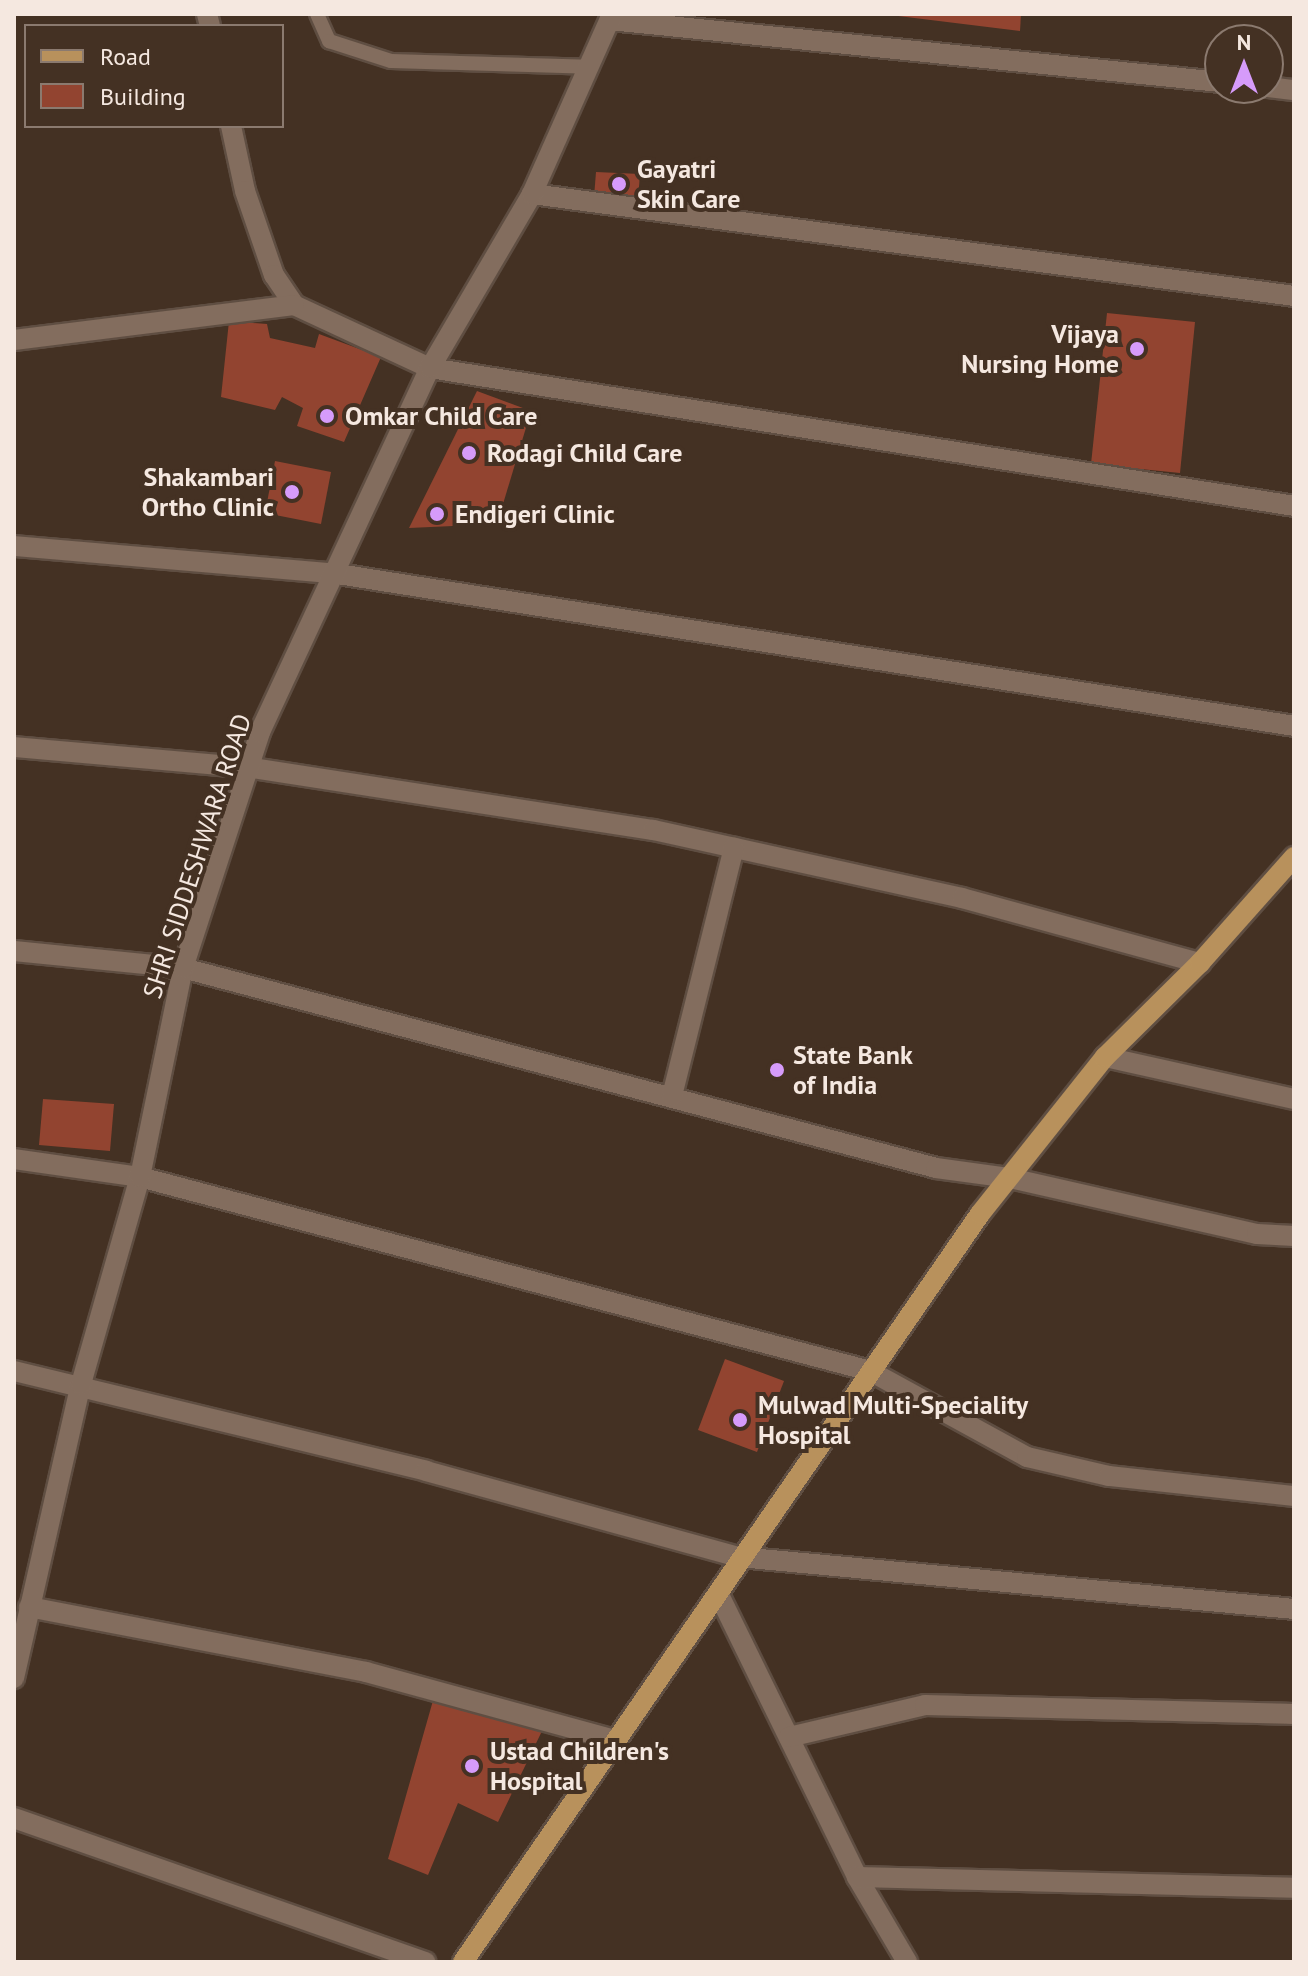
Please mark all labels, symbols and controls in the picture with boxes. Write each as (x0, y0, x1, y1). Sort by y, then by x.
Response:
legend (24, 24, 284, 128)
north arrow (1204, 24, 1284, 104)
text: N (1237, 28, 1251, 56)
text: Road (100, 41, 151, 72)
text: Building (100, 81, 186, 112)
place label: Gayatri Skin Care (637, 153, 741, 214)
marker: Gayatri Skin Care (608, 173, 630, 195)
place label: Vijaya Nursing Home (961, 318, 1119, 380)
marker: Vijaya Nursing Home (1126, 338, 1148, 360)
place label: Omkar Child Care (345, 400, 538, 432)
marker: Omkar Child Care (316, 405, 338, 427)
place label: Rodagi Child Care (487, 437, 683, 469)
marker: Rodagi Child Care (458, 442, 480, 464)
place label: Shakambari Ortho Clinic (141, 461, 274, 522)
marker: Shakambari Ortho Clinic (281, 481, 303, 503)
place label: Endigeri Clinic (455, 498, 615, 530)
marker: Endigeri Clinic (426, 503, 448, 525)
street label: SHRI SIDDESHWARA ROAD (136, 709, 258, 1003)
place label: State Bank of India (793, 1039, 913, 1100)
marker: State Bank of India (768, 1061, 786, 1079)
place label: Mulwad Multi-Speciality Hospital (758, 1389, 1028, 1450)
marker: Mulwad Multi-Speciality Hospital (729, 1409, 751, 1431)
place label: Ustad Children's Hospital (490, 1735, 669, 1796)
marker: Ustad Children's Hospital (461, 1755, 483, 1777)

